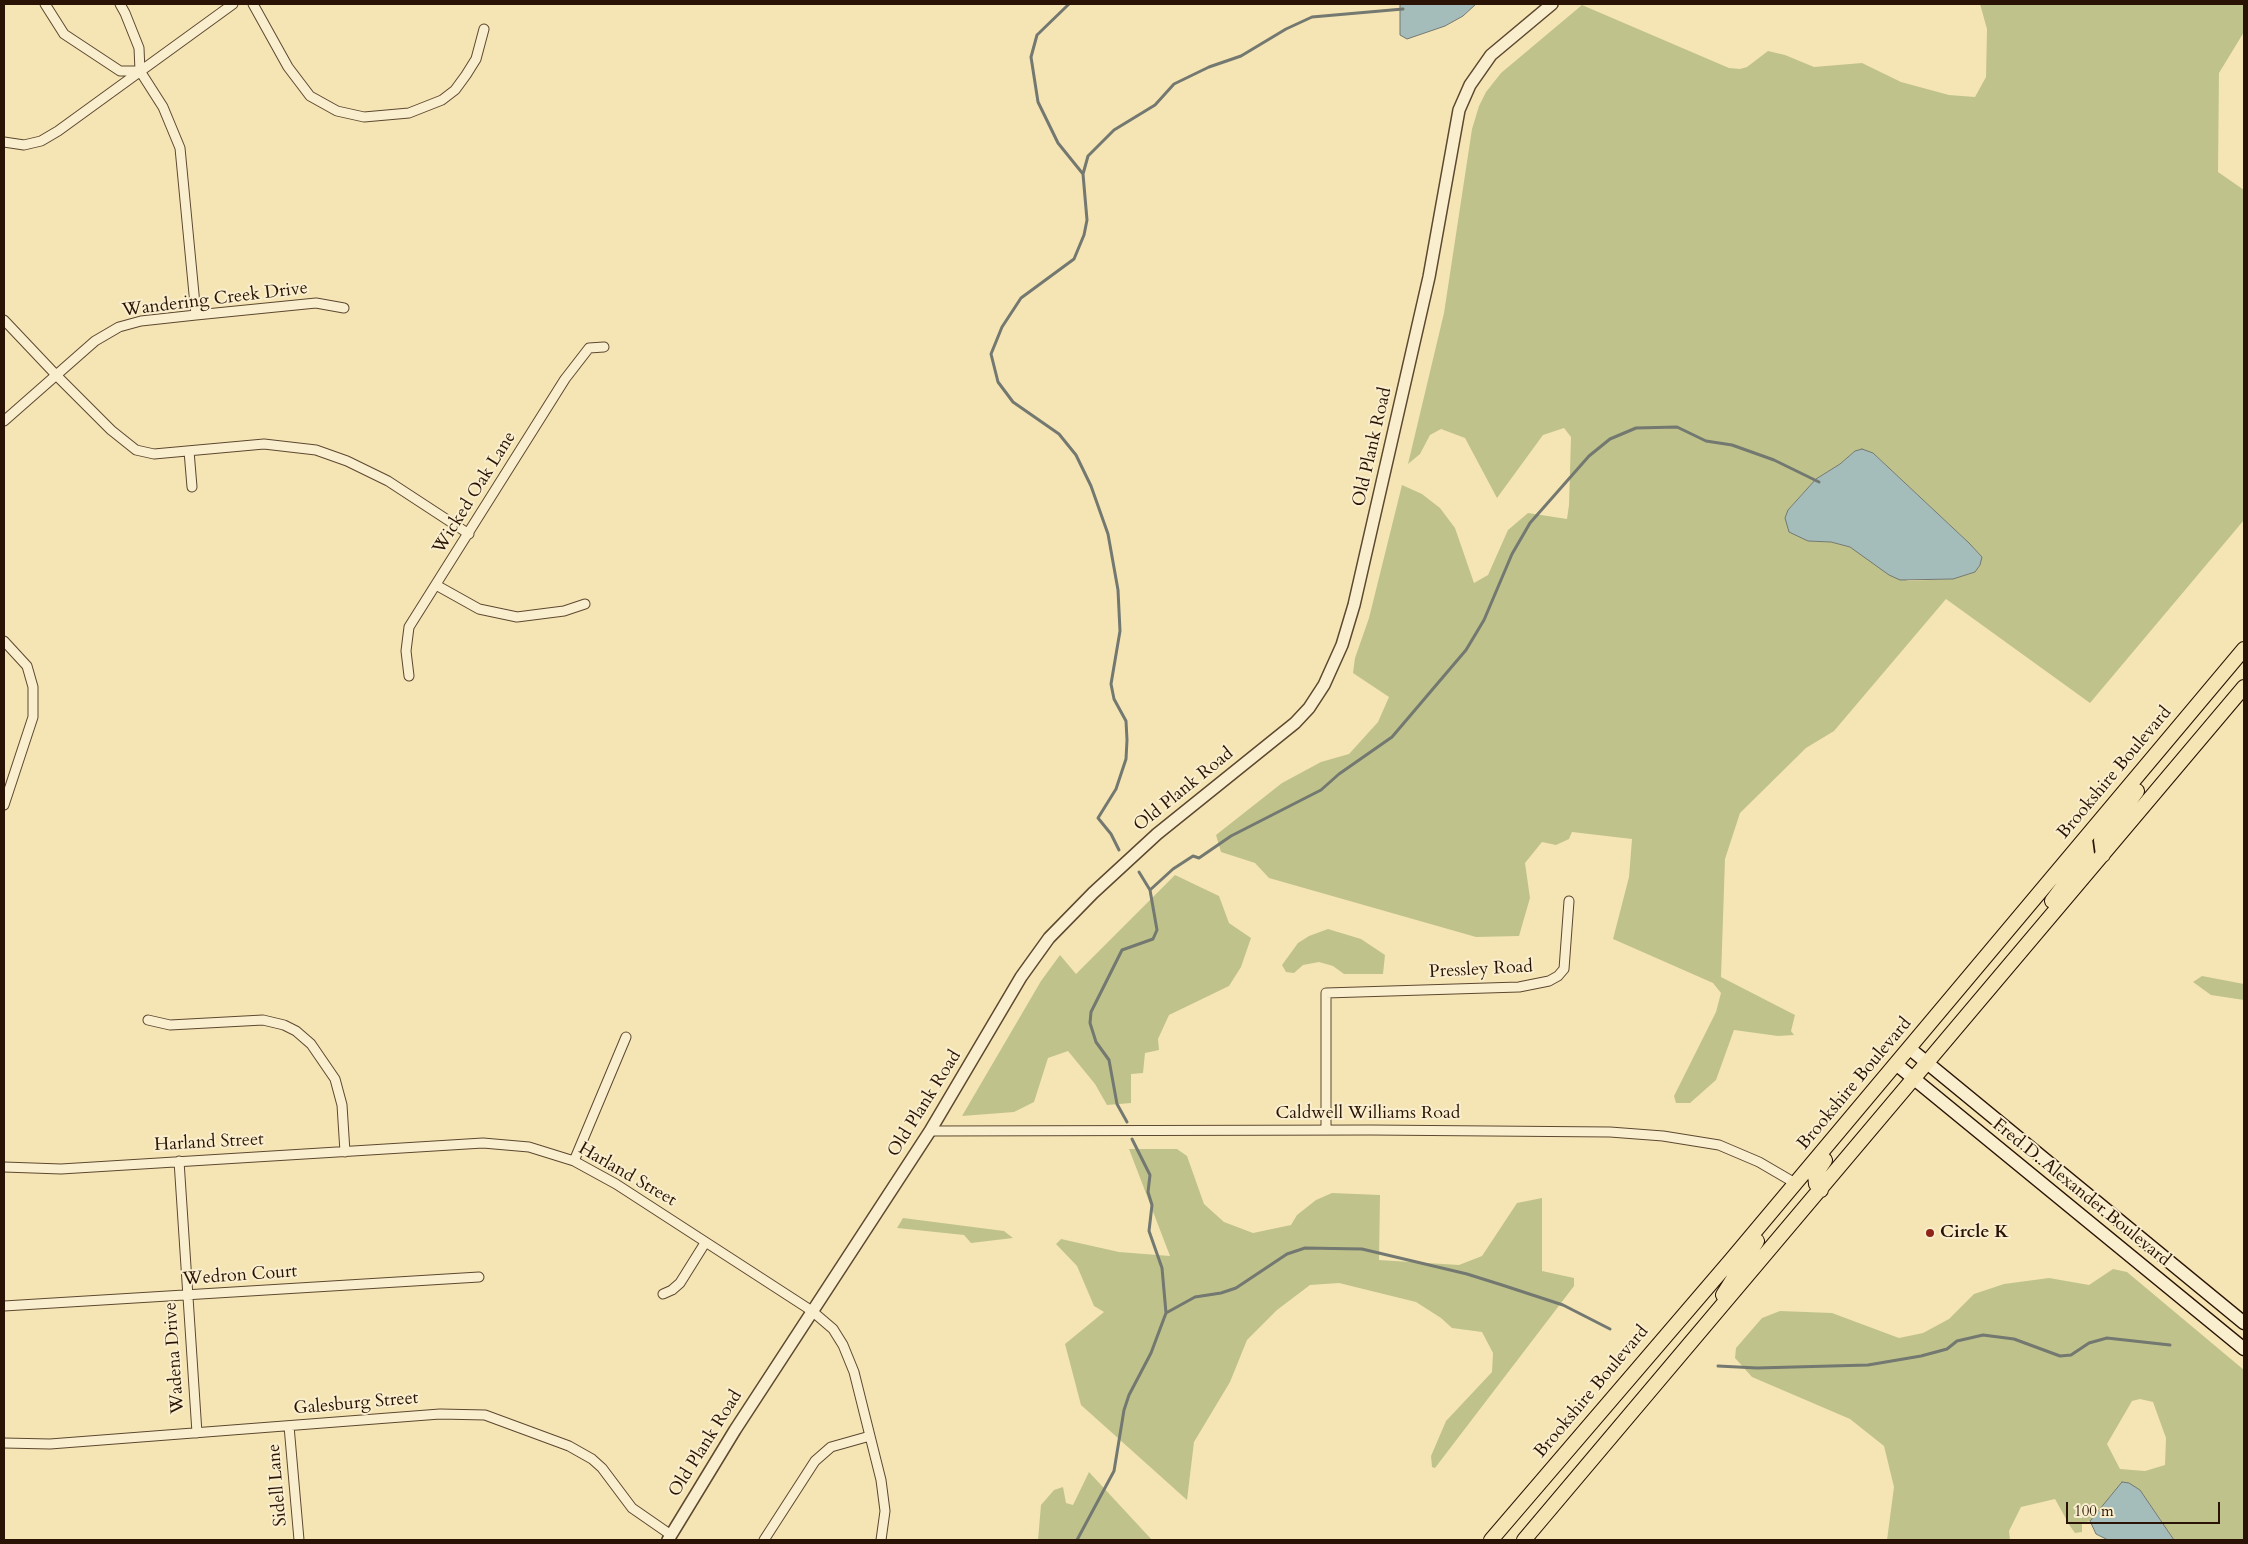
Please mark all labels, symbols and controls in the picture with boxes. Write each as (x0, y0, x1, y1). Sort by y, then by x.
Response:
street label: Wandering Creek Drive (121, 278, 309, 322)
street label: Old Plank Road (1349, 385, 1397, 509)
street label: Wicked Oak Lane (429, 428, 521, 558)
street label: Brookshire Boulevard (2053, 702, 2177, 844)
street label: Old Plank Road (1130, 743, 1238, 837)
street label: Pressley Road (1428, 956, 1534, 984)
street label: Brookshire Boulevard (1793, 1013, 1917, 1155)
street label: Old Plank Road (884, 1047, 966, 1161)
street label: Caldwell Williams Road (1276, 1103, 1460, 1125)
street label: Fred D. Alexander Boulevard (1988, 1115, 2174, 1271)
street label: Harland Street (154, 1129, 264, 1157)
street label: Harland Street (574, 1138, 680, 1212)
place label: Circle K (1940, 1222, 2009, 1244)
marker: Circle K (1924, 1227, 1936, 1239)
street label: Wedron Court (182, 1261, 298, 1291)
street label: Wadena Drive (160, 1301, 190, 1415)
street label: Brookshire Boulevard (1530, 1321, 1654, 1463)
street label: Old Plank Road (665, 1387, 747, 1501)
street label: Galesburg Street (293, 1388, 419, 1420)
street label: Sidell Lane (264, 1443, 292, 1527)
scale bar (2068, 1492, 2222, 1524)
text: 100 m (2074, 1501, 2114, 1521)

